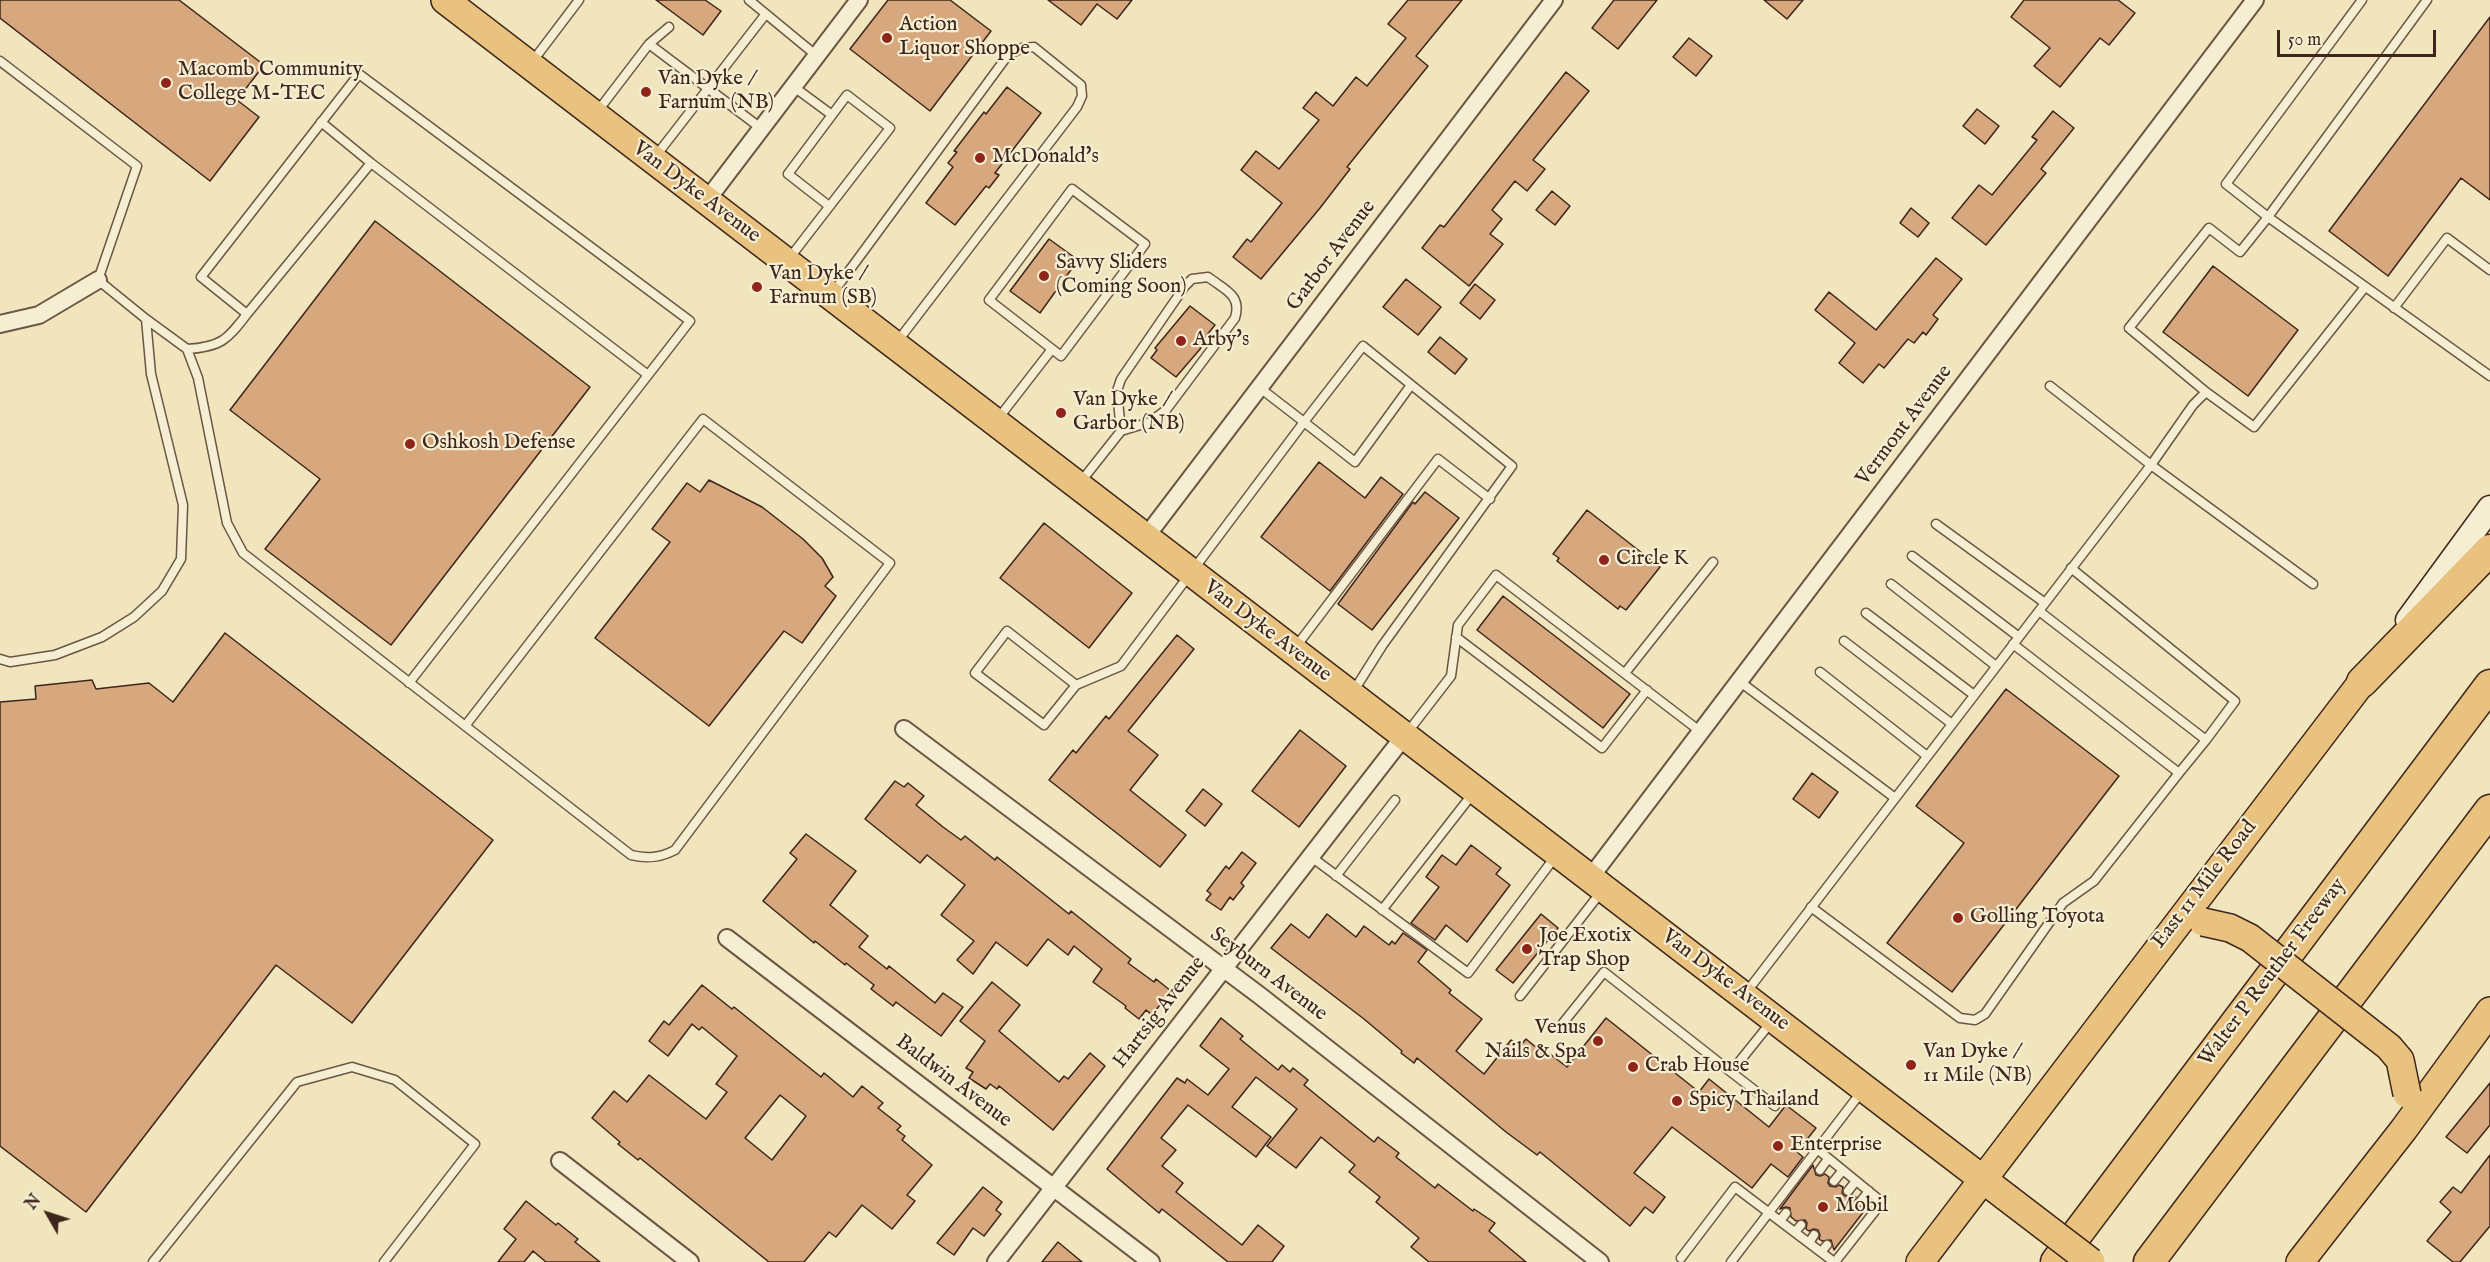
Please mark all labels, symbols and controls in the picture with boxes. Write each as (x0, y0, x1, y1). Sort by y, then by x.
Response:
place label: Action Liquor Shoppe (899, 13, 1030, 63)
scale bar (2280, 18, 2439, 56)
text: 50 m (2288, 29, 2321, 52)
marker: Action Liquor Shoppe (880, 31, 894, 45)
place label: Macomb Community College M-TEC (178, 58, 363, 108)
place label: Van Dyke / Farnum (NB) (658, 67, 774, 117)
marker: Macomb Community College M-TEC (159, 76, 173, 90)
marker: Van Dyke / Farnum (NB) (639, 85, 653, 99)
street label: Van Dyke Avenue (627, 137, 765, 249)
place label: McDonald's (992, 145, 1099, 171)
marker: McDonald's (973, 151, 987, 165)
street label: Garbor Avenue (1282, 196, 1382, 316)
place label: Savvy Sliders (Coming Soon) (1056, 251, 1187, 301)
place label: Van Dyke / Farnum (SB) (769, 262, 877, 312)
marker: Savvy Sliders (Coming Soon) (1037, 269, 1051, 283)
marker: Van Dyke / Farnum (SB) (750, 280, 764, 294)
place label: Arby's (1193, 328, 1249, 354)
marker: Arby's (1174, 334, 1188, 348)
street label: Vermont Avenue (1851, 361, 1959, 491)
place label: Van Dyke / Garbor (NB) (1073, 388, 1185, 438)
marker: Van Dyke / Garbor (NB) (1054, 406, 1068, 420)
place label: Oshkosh Defense (422, 431, 575, 457)
marker: Oshkosh Defense (403, 437, 417, 451)
place label: Circle K (1616, 547, 1688, 573)
marker: Circle K (1597, 553, 1611, 567)
street label: Van Dyke Avenue (1198, 576, 1336, 688)
street label: East 11 Mile Road (2147, 816, 2263, 954)
street label: Walter P Reuther Freeway (2194, 874, 2352, 1072)
place label: Golling Toyota (1970, 905, 2104, 931)
marker: Golling Toyota (1951, 911, 1965, 925)
street label: Seyburn Avenue (1204, 923, 1332, 1027)
place label: Joe Exotix Trap Shop (1539, 924, 1631, 974)
street label: Van Dyke Avenue (1656, 925, 1794, 1037)
marker: Joe Exotix Trap Shop (1520, 942, 1534, 956)
street label: Hartsig Avenue (1108, 952, 1212, 1074)
place label: Venus Nails & Spa (1484, 1016, 1586, 1066)
street label: Baldwin Avenue (890, 1030, 1016, 1134)
marker: Venus Nails & Spa (1591, 1034, 1605, 1048)
place label: Van Dyke / 11 Mile (NB) (1923, 1040, 2032, 1090)
place label: Crab House (1645, 1054, 1749, 1080)
marker: Van Dyke / 11 Mile (NB) (1904, 1058, 1918, 1072)
marker: Crab House (1626, 1060, 1640, 1074)
place label: Spicy Thailand (1689, 1088, 1819, 1114)
marker: Spicy Thailand (1670, 1094, 1684, 1108)
place label: Enterprise (1790, 1133, 1882, 1159)
marker: Enterprise (1771, 1139, 1785, 1153)
north arrow (18, 1184, 78, 1244)
text: N (22, 1191, 46, 1214)
place label: Mobil (1835, 1194, 1888, 1220)
marker: Mobil (1816, 1200, 1830, 1214)

